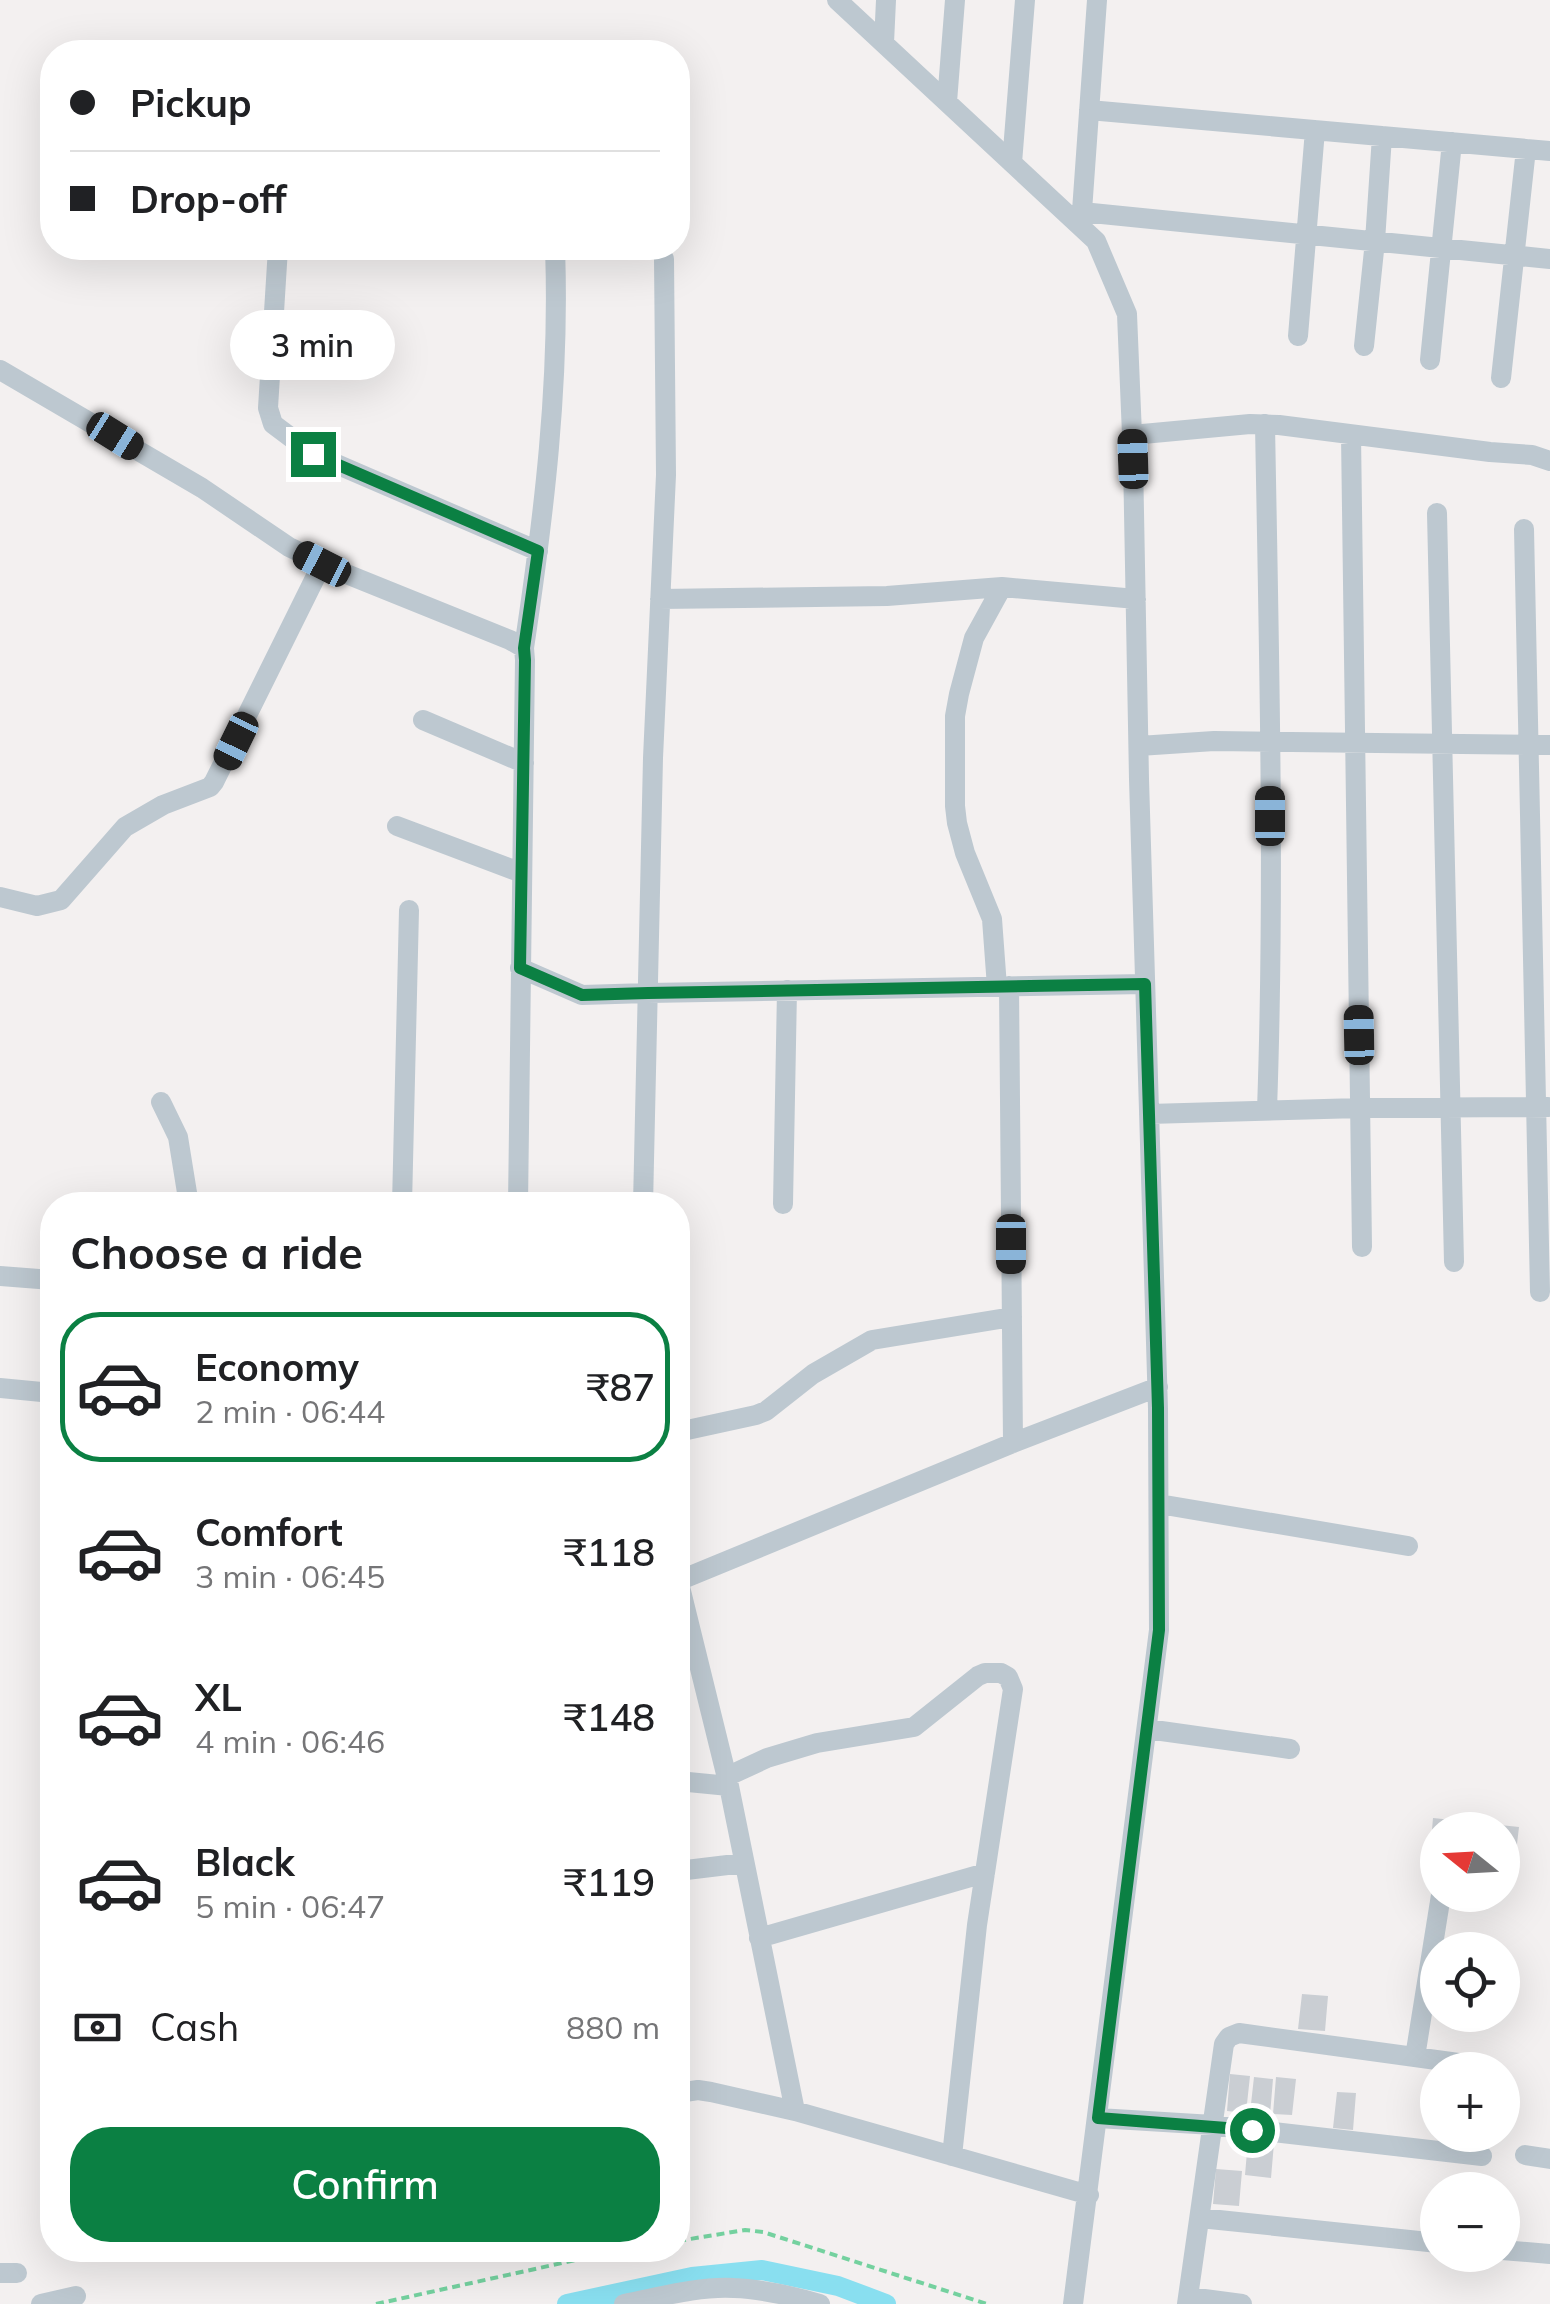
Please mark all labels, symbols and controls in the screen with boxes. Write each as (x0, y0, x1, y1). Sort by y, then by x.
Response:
text: Pickup (130, 79, 252, 127)
text: Drop-off (130, 175, 287, 223)
callout: 3 min (230, 309, 396, 379)
text: 3 min (271, 325, 354, 365)
car (82, 407, 148, 465)
car (1117, 428, 1149, 490)
route end (291, 432, 336, 477)
car (288, 537, 356, 591)
car (209, 707, 263, 775)
car (1255, 786, 1285, 846)
car (1343, 1005, 1375, 1065)
car (996, 1214, 1026, 1274)
text: Choose a ride (70, 1224, 363, 1280)
icon: car (75, 1342, 165, 1432)
text: Economy (195, 1343, 359, 1391)
text: ₹87 (587, 1363, 655, 1411)
text: 2 min · 06:44 (195, 1391, 385, 1431)
icon: car (75, 1507, 165, 1597)
text: Comfort (195, 1508, 343, 1556)
text: ₹118 (564, 1528, 655, 1576)
text: 3 min · 06:45 (195, 1556, 385, 1596)
icon: car (75, 1672, 165, 1762)
text: XL (195, 1673, 242, 1721)
text: ₹148 (564, 1693, 655, 1741)
text: 4 min · 06:46 (195, 1721, 385, 1761)
north arrow (1420, 1812, 1520, 1912)
map controls (1420, 1812, 1520, 2272)
icon: car (75, 1837, 165, 1927)
text: Black (195, 1838, 295, 1886)
text: ₹119 (564, 1858, 655, 1906)
text: 5 min · 06:47 (195, 1886, 385, 1926)
button: locate (1420, 1932, 1520, 2032)
icon: cash (70, 2000, 125, 2055)
text: Cash (150, 2003, 239, 2051)
text: 880 m (566, 2007, 660, 2047)
button: + (1420, 2052, 1520, 2152)
route start (1230, 2108, 1275, 2153)
button: Confirm (70, 2127, 660, 2242)
button: − (1420, 2172, 1520, 2272)

